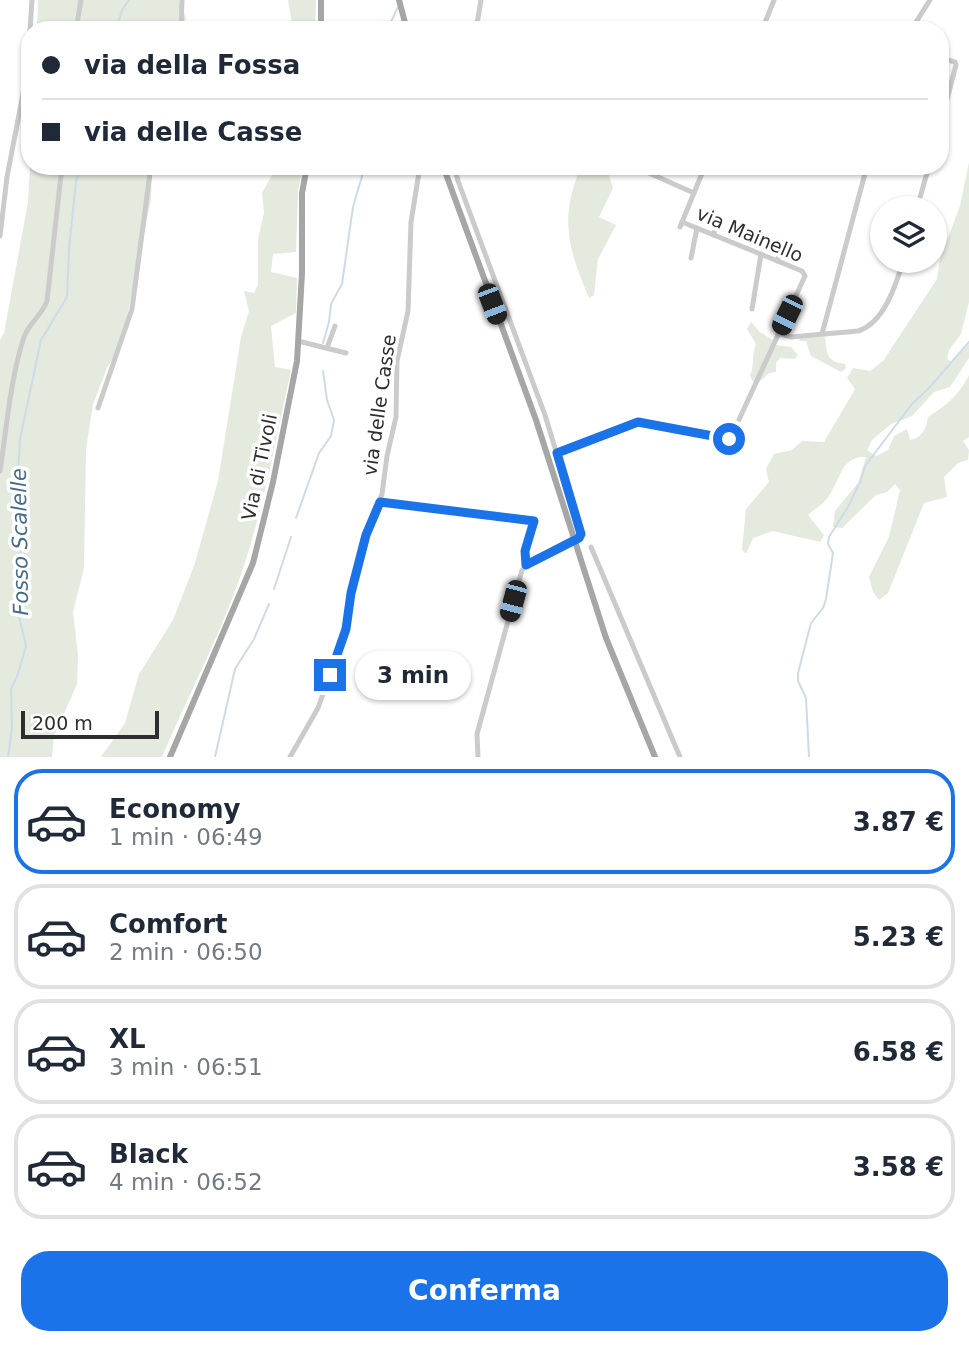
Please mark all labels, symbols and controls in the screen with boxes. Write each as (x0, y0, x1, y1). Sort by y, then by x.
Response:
text: via della Fossa (84, 50, 300, 80)
text: via delle Casse (84, 117, 302, 147)
map controls (870, 196, 947, 273)
button: layers (870, 196, 947, 273)
street label: via Mainello (693, 202, 807, 266)
car (475, 281, 510, 327)
car (769, 292, 806, 338)
street label: via delle Casse (358, 333, 400, 477)
street label: Via di Tivoli (237, 412, 281, 522)
route start (713, 423, 745, 455)
water label: Fosso Scalelle (7, 468, 33, 616)
car (498, 578, 529, 624)
callout: 3 min (354, 650, 470, 700)
route end (314, 659, 346, 691)
text: 3 min (377, 662, 449, 688)
scale bar (21, 708, 159, 740)
text: 200 m (32, 712, 93, 734)
icon: car (25, 790, 88, 853)
text: Economy (109, 794, 240, 824)
text: 3.87 € (853, 807, 944, 837)
text: 1 min · 06:49 (109, 824, 263, 850)
icon: car (25, 905, 88, 968)
text: Comfort (109, 909, 227, 939)
text: 5.23 € (853, 922, 944, 952)
text: 2 min · 06:50 (109, 939, 263, 965)
icon: car (25, 1020, 88, 1083)
text: XL (109, 1024, 146, 1054)
text: 6.58 € (853, 1037, 944, 1067)
text: 3 min · 06:51 (109, 1054, 263, 1080)
icon: car (25, 1135, 88, 1198)
text: Black (109, 1139, 188, 1169)
text: 3.58 € (853, 1152, 944, 1182)
text: 4 min · 06:52 (109, 1169, 263, 1195)
button: Conferma (21, 1251, 948, 1331)

